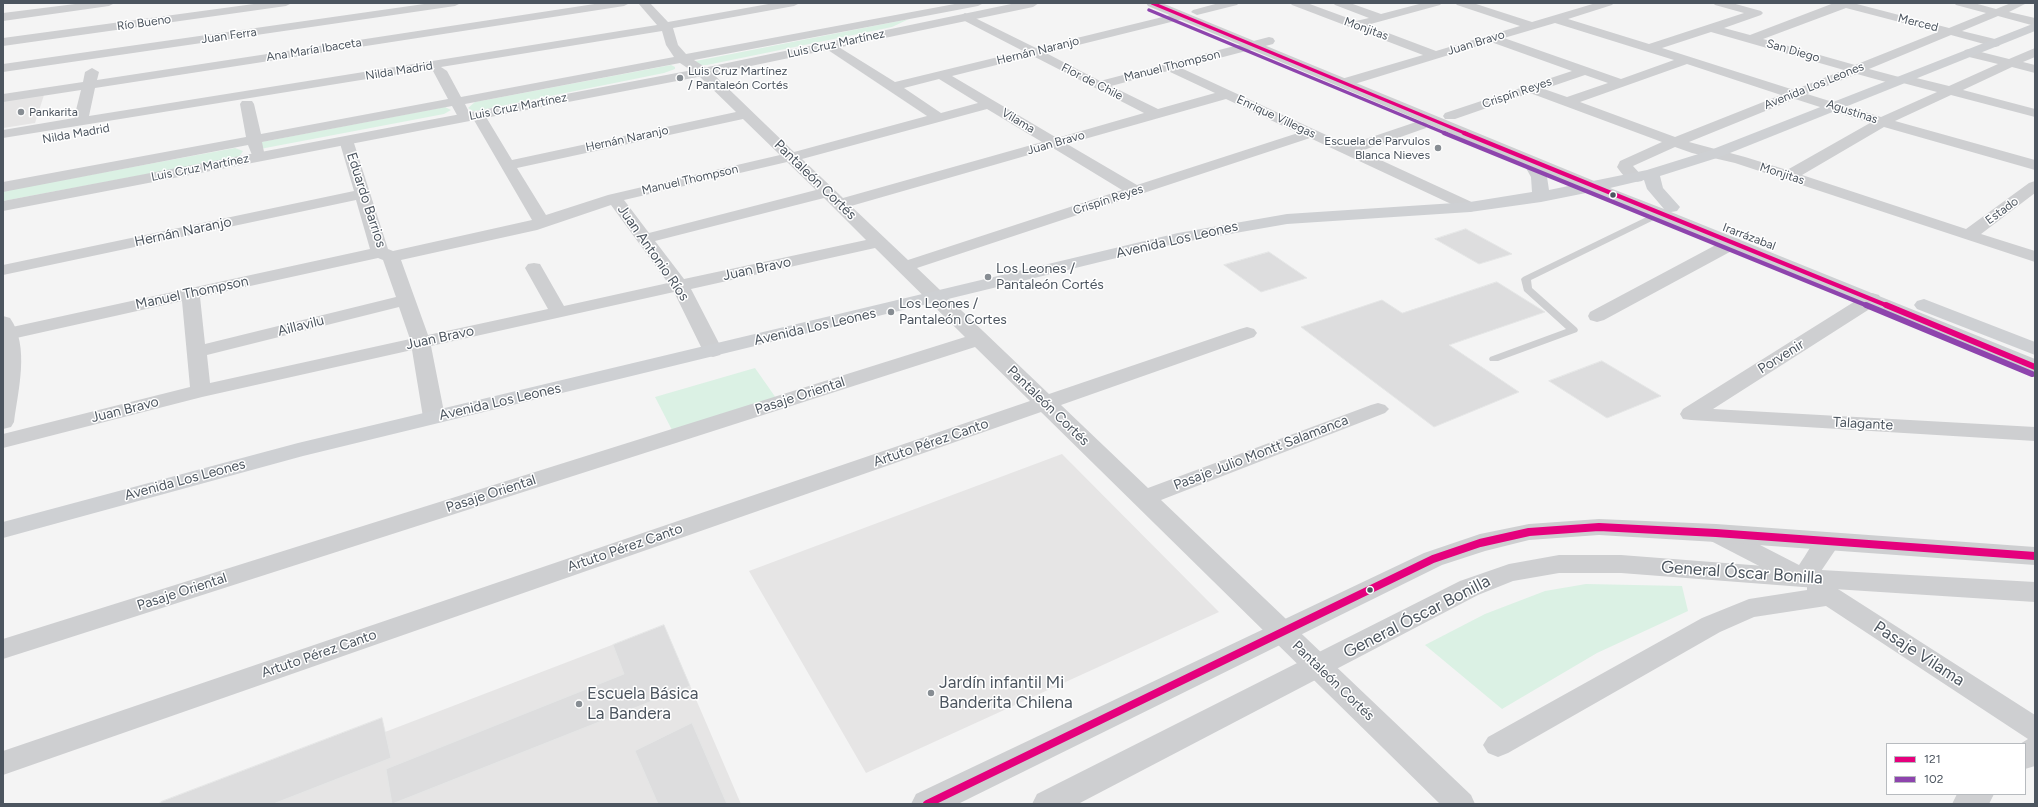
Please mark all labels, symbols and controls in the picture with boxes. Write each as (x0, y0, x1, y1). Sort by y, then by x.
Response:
street label: Merced (1896, 11, 1940, 35)
street label: Río Bueno (116, 12, 172, 34)
street label: Monjitas (1342, 14, 1390, 44)
street label: Juan Ferra (200, 25, 258, 47)
street label: Luis Cruz Martínez (786, 27, 886, 61)
street label: Juan Bravo (1446, 27, 1506, 59)
street label: Hernán Naranjo (995, 34, 1081, 68)
street label: Ana María Ibaceta (265, 35, 363, 65)
street label: San Diego (1765, 37, 1821, 65)
street label: Manuel Thompson (1122, 47, 1222, 85)
street label: Nilda Madrid (364, 59, 434, 83)
street label: Avenida Los Leones (1762, 59, 1866, 113)
street label: Flor de Chile (1059, 60, 1125, 104)
place label: Luis Cruz Martínez / Pantaleón Cortés (688, 64, 788, 92)
marker: Luis Cruz Martínez / Pantaleón Cortés (675, 73, 685, 83)
street label: Crispín Reyes (1480, 74, 1554, 112)
street label: Luis Cruz Martínez (468, 90, 568, 124)
street label: Enrique Villegas (1234, 92, 1318, 142)
street label: Agustinas (1825, 97, 1879, 127)
place label: Pankarita (29, 105, 78, 119)
street label: Vilama (999, 106, 1037, 136)
marker: Pankarita (16, 107, 26, 117)
street label: Nilda Madrid (41, 121, 111, 147)
street label: Hernán Naranjo (584, 123, 670, 155)
street label: Juan Bravo (1026, 128, 1086, 158)
place label: Escuela de Parvulos Blanca Nieves (1324, 134, 1430, 162)
street label: Pantaleón Cortés (770, 137, 860, 223)
marker: Escuela de Parvulos Blanca Nieves (1433, 143, 1443, 153)
street label: Eduardo Barrios (343, 150, 389, 250)
street label: Luis Cruz Martínez (150, 151, 250, 185)
street label: Monjitas (1758, 160, 1806, 188)
street label: Manuel Thompson (640, 162, 740, 198)
street label: Crispín Reyes (1071, 182, 1145, 218)
unlabelled marker (1608, 190, 1618, 200)
street label: Estado (1983, 194, 2021, 228)
street label: Juan Antonio Ríos (614, 202, 692, 304)
street label: Hernán Naranjo (133, 214, 233, 250)
street label: Avenida Los Leones (1115, 218, 1239, 262)
street label: Irarrázabal (1721, 220, 1777, 254)
street label: Juan Bravo (722, 254, 792, 284)
place label: Los Leones / Pantaleón Cortés (996, 261, 1104, 294)
marker: Los Leones / Pantaleón Cortés (983, 272, 993, 282)
street label: Manuel Thompson (134, 273, 250, 313)
place label: Los Leones / Pantaleón Cortes (899, 296, 1007, 328)
street label: Avenida Los Leones (753, 305, 877, 349)
marker: Los Leones / Pantaleón Cortes (886, 307, 896, 317)
street label: Aillavilu (276, 312, 326, 340)
street label: Juan Bravo (405, 323, 475, 353)
street label: Porvenir (1755, 336, 1807, 378)
street label: Pantaleón Cortés (1003, 363, 1093, 449)
street label: Pasaje Oriental (753, 374, 847, 418)
street label: Avenida Los Leones (438, 380, 562, 424)
street label: Juan Bravo (89, 394, 161, 426)
street label: Pasaje Julio Montt Salamanca (1171, 412, 1351, 494)
street label: Talagante (1832, 414, 1894, 434)
street label: Artuto Pérez Canto (871, 415, 991, 471)
street label: Avenida Los Leones (123, 456, 247, 504)
street label: Pasaje Oriental (444, 472, 538, 516)
street label: Artuto Pérez Canto (565, 520, 685, 576)
street label: General Óscar Bonilla (1660, 557, 1824, 589)
street label: Pasaje Oriental (135, 570, 229, 614)
street label: General Óscar Bonilla (1340, 571, 1494, 663)
unlabelled marker (1365, 585, 1375, 595)
street label: Pasaje Vilama (1870, 617, 1968, 691)
street label: Artuto Pérez Canto (259, 626, 379, 682)
street label: Pantaleón Cortés (1288, 638, 1378, 724)
place label: Jardín infantil Mi Banderita Chilena (939, 673, 1073, 713)
place label: Escuela Básica La Bandera (587, 684, 698, 724)
marker: Jardín infantil Mi Banderita Chilena (926, 688, 936, 698)
marker: Escuela Básica La Bandera (574, 699, 584, 709)
legend (1886, 743, 2026, 795)
text: 121 (1924, 752, 1941, 766)
text: 102 (1924, 772, 1943, 786)

